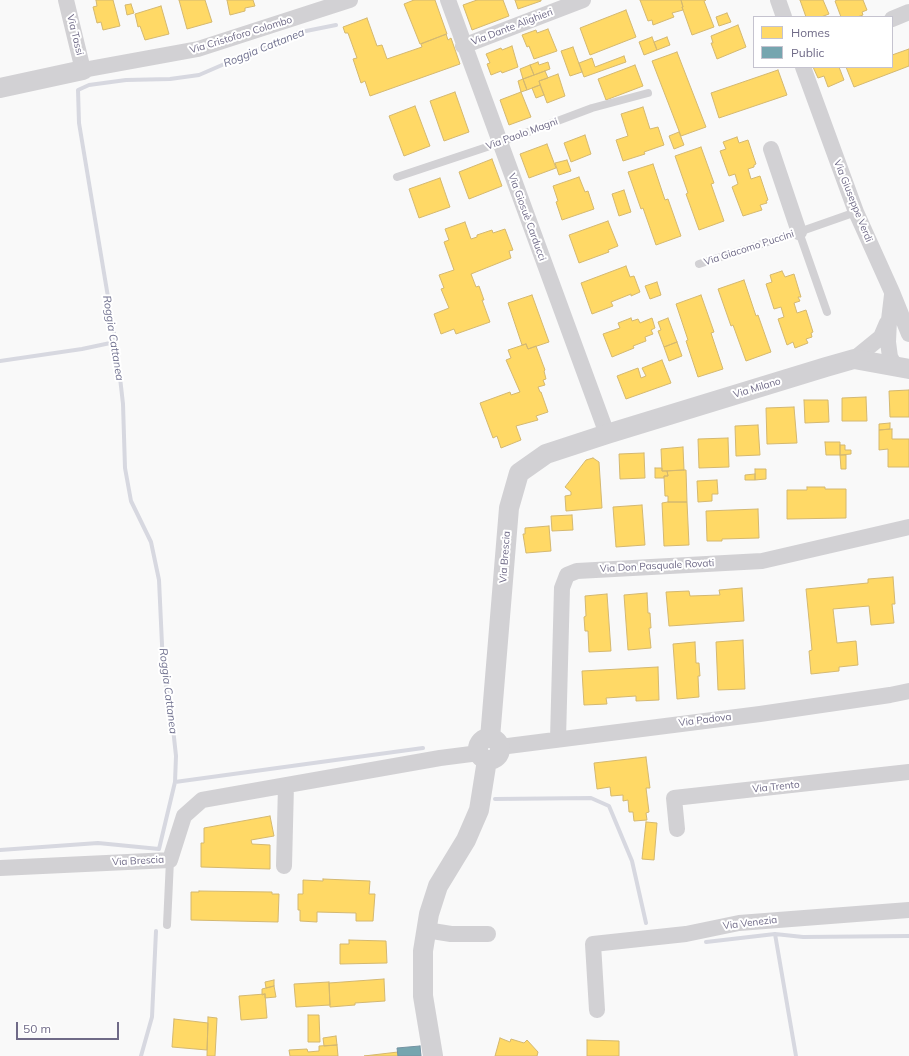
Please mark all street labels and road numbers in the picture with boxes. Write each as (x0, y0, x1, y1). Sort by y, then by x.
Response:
street label: Via Dante Alighieri (469, 6, 555, 48)
street label: Via Tassi (64, 13, 86, 57)
street label: Via Cristoforo Colombo (188, 14, 294, 56)
street label: Via Paolo Magni (484, 115, 560, 153)
street label: Via Giuseppe Verdi (831, 158, 875, 244)
street label: Via Giosuè Carducci (506, 172, 548, 262)
street label: Via Giacomo Puccini (702, 228, 796, 268)
street label: Via Milano (732, 375, 782, 401)
street label: Via Brescia (497, 531, 513, 583)
street label: Via Don Pasquale Rovati (599, 557, 715, 575)
street label: Via Padova (678, 711, 732, 729)
street label: Via Trento (752, 779, 800, 795)
street label: Via Brescia (112, 854, 164, 868)
street label: Via Venezia (722, 914, 778, 932)

